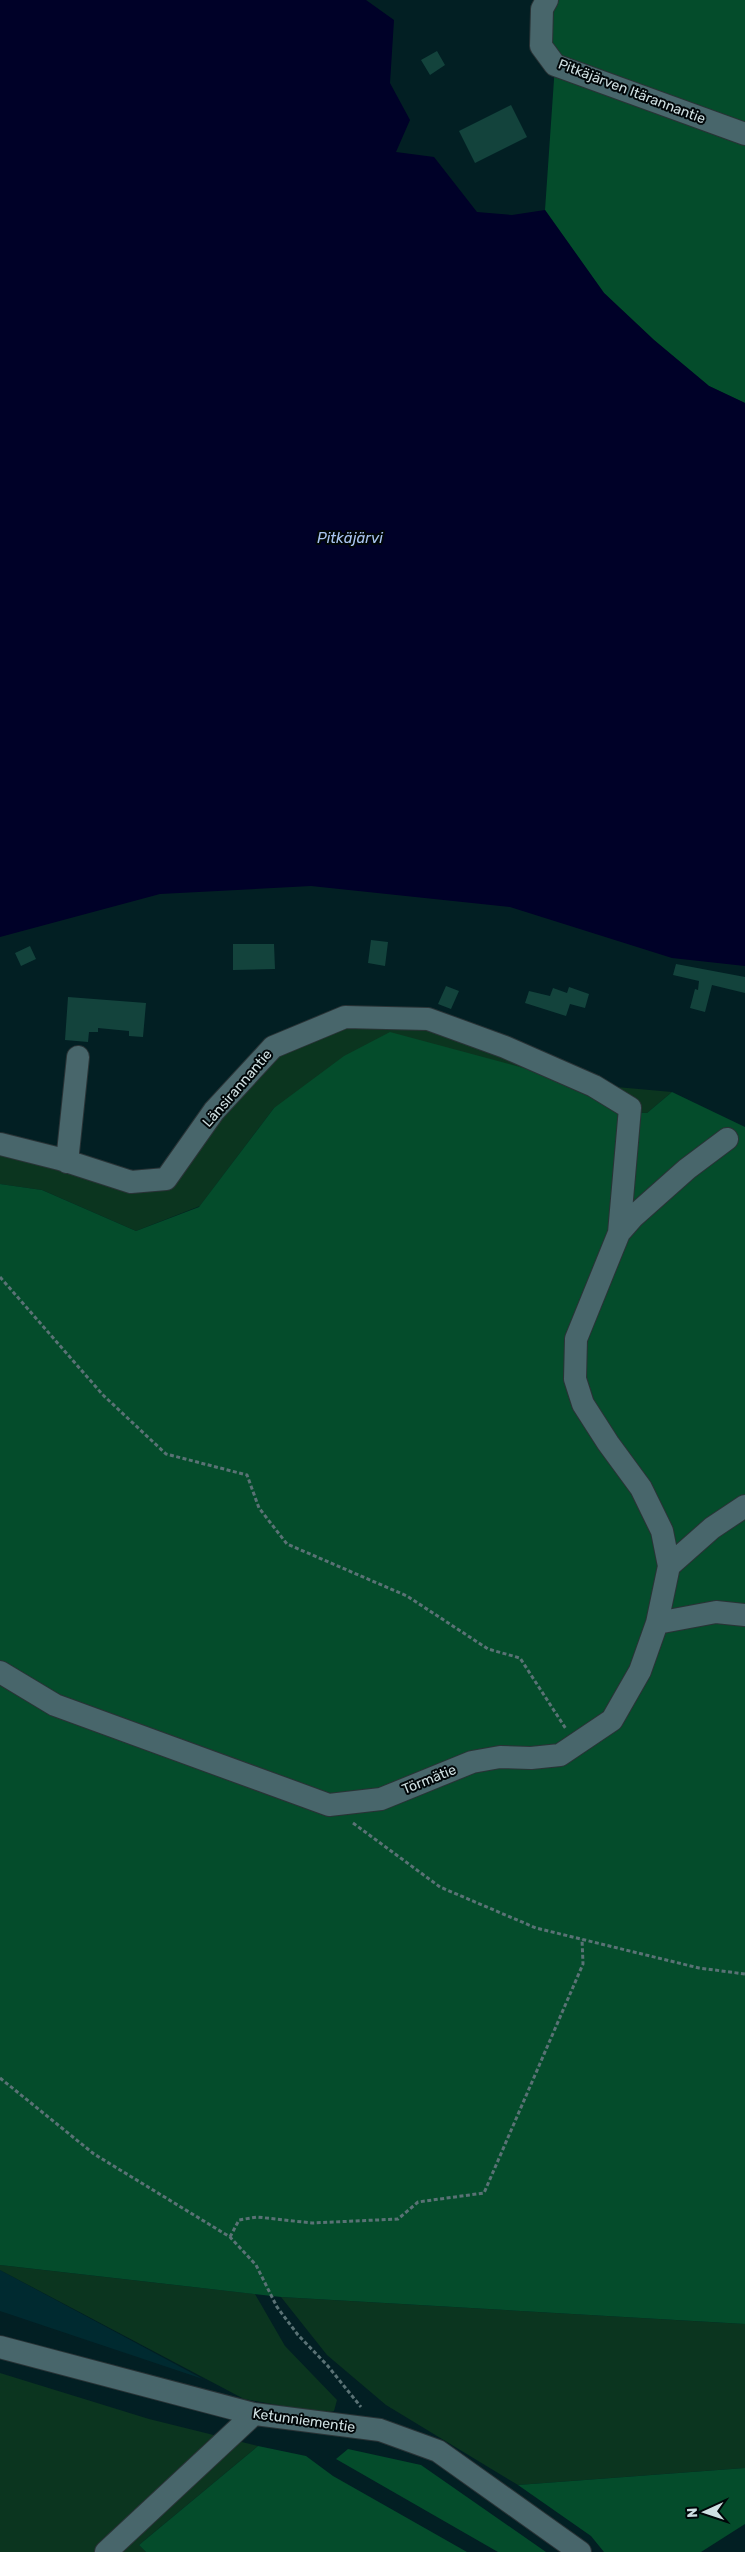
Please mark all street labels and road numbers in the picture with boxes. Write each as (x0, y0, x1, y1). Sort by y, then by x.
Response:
street label: Pitkäjärven Itärannantie (556, 56, 708, 127)
street label: Länsirannantie (199, 1046, 276, 1131)
street label: Törmätie (400, 1761, 459, 1798)
street label: Ketunniementie (252, 2405, 356, 2436)

